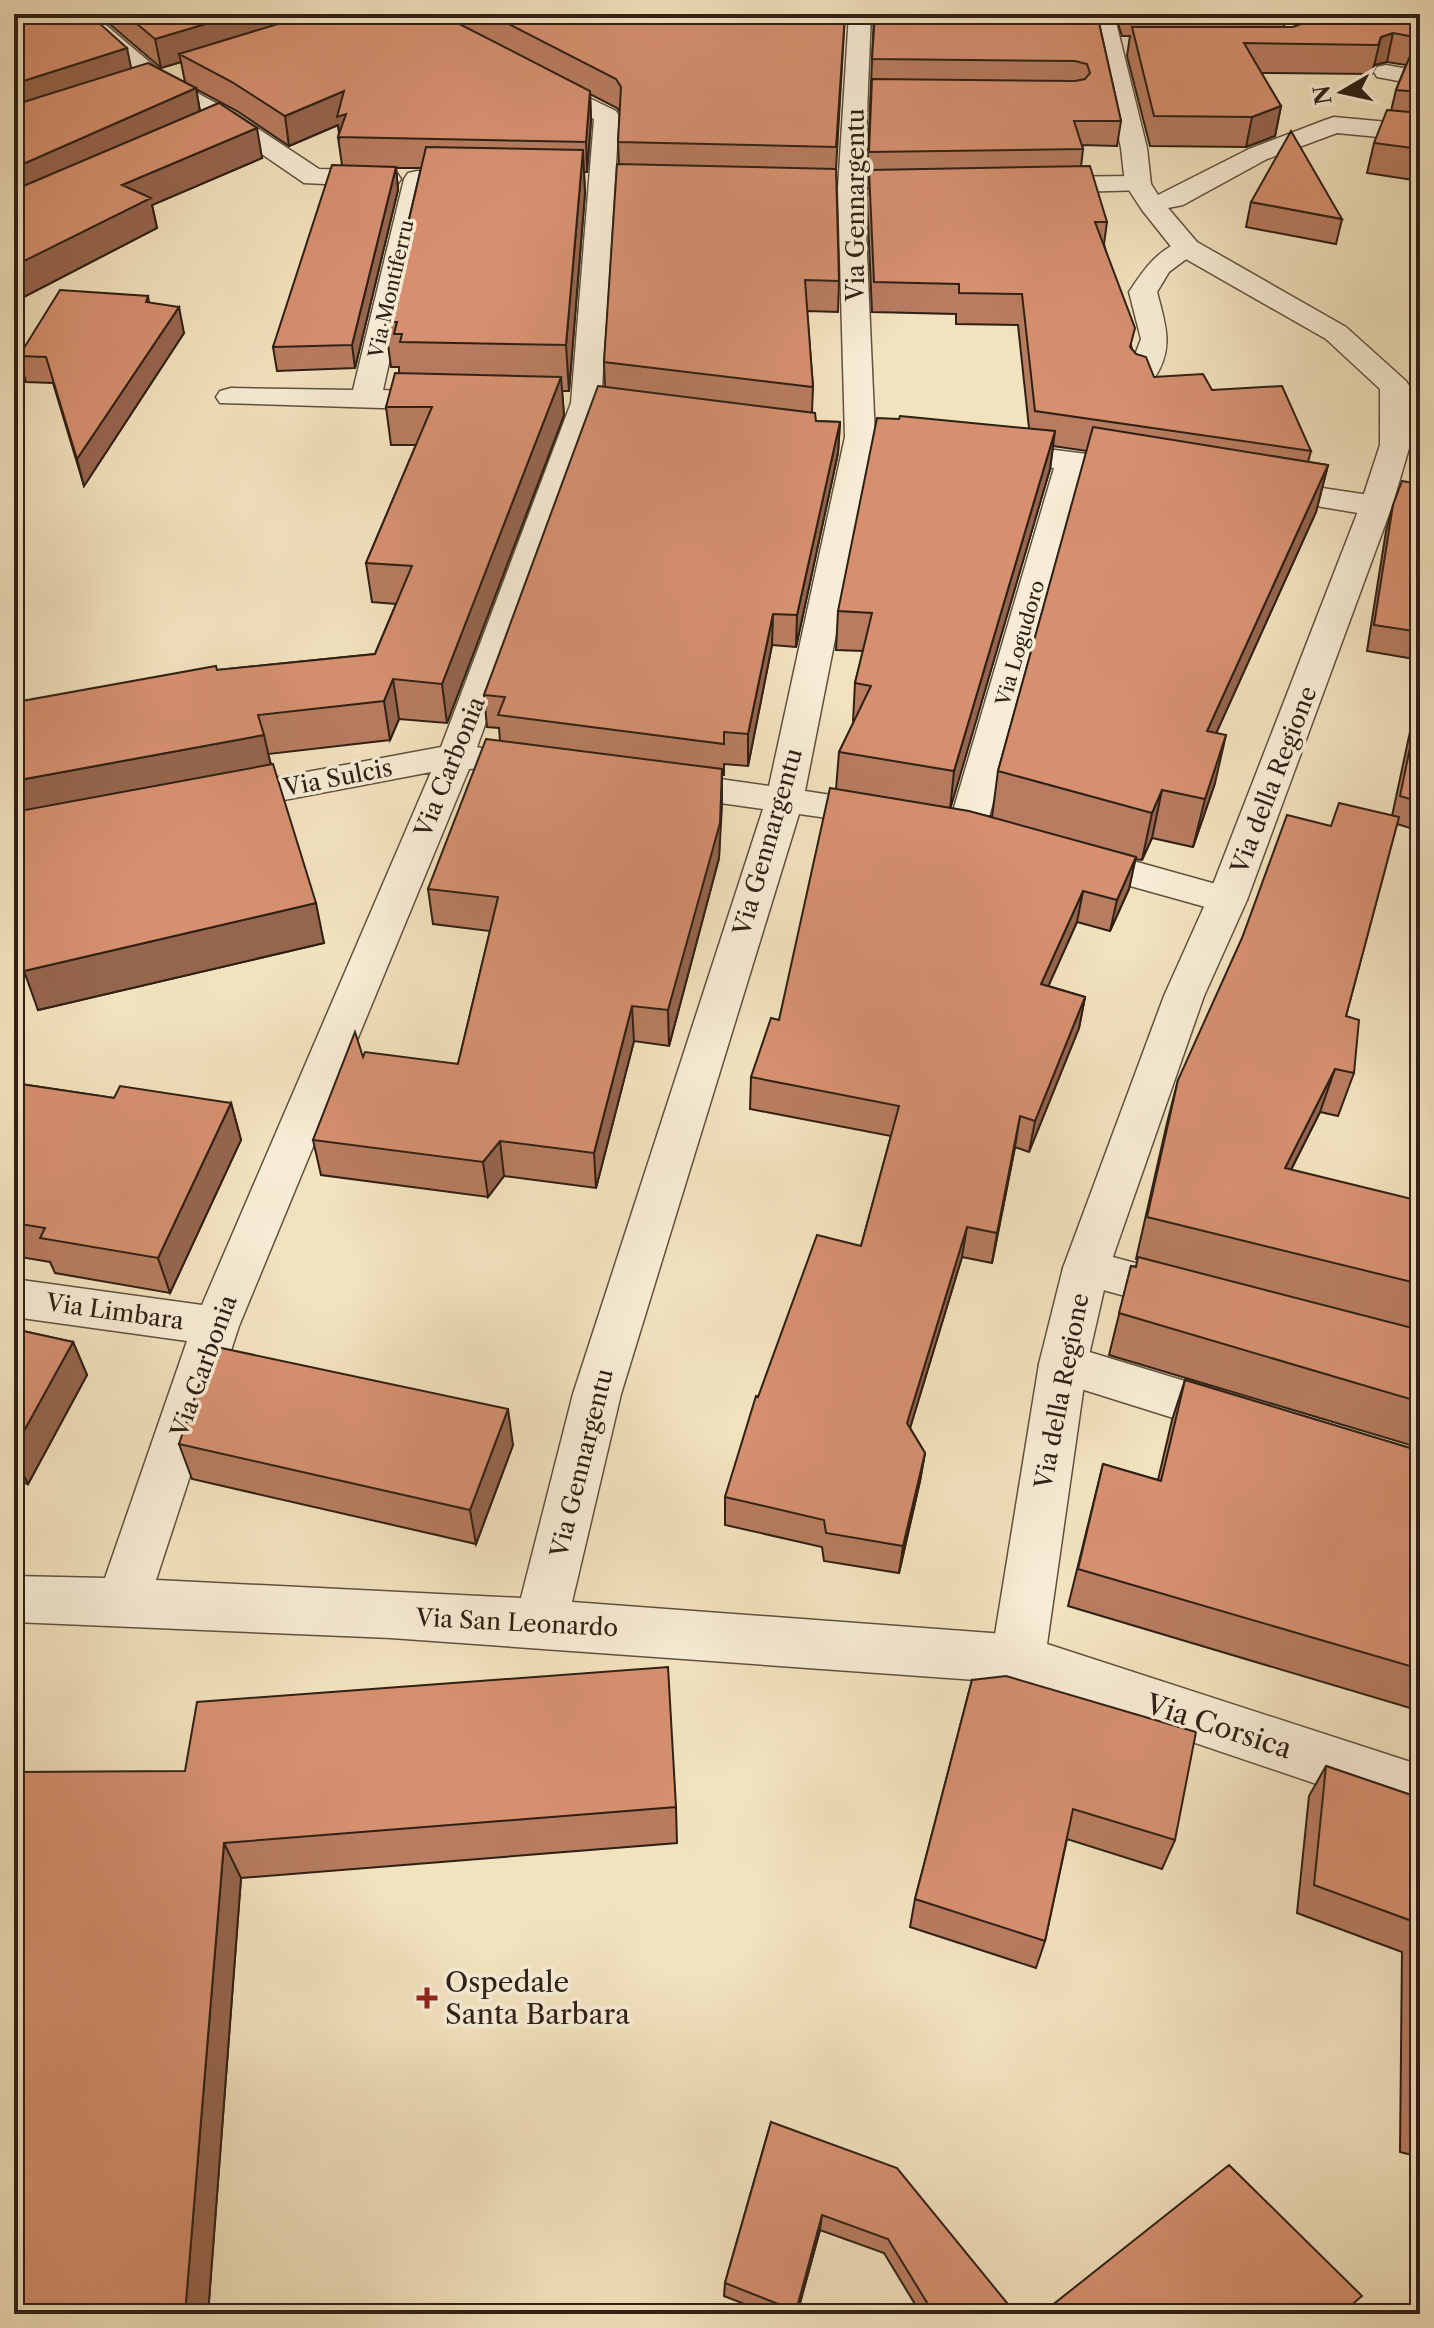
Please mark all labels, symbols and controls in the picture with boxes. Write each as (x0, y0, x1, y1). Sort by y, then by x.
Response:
north arrow (1302, 52, 1382, 132)
text: N (1308, 83, 1338, 107)
street label: Via Gennargentu (841, 108, 870, 303)
street label: Via Montiferru (363, 218, 419, 361)
street label: Via Logudoro (990, 578, 1049, 709)
street label: Via della Regione (1224, 682, 1323, 879)
street label: Via Carbonia (408, 692, 491, 842)
street label: Via Gennargentu (727, 745, 808, 940)
street label: Via Sulcis (280, 753, 395, 802)
street label: Via Limbara (43, 1287, 186, 1336)
street label: Via Carbonia (164, 1291, 243, 1442)
street label: Via della Regione (1028, 1291, 1095, 1492)
street label: Via Gennargentu (544, 1365, 619, 1561)
street label: Via San Leonardo (414, 1603, 619, 1642)
street label: Via Corsica (1141, 1686, 1296, 1766)
place label: Ospedale Santa Barbara (445, 1965, 630, 2031)
marker: Ospedale Santa Barbara (416, 1987, 438, 2009)

